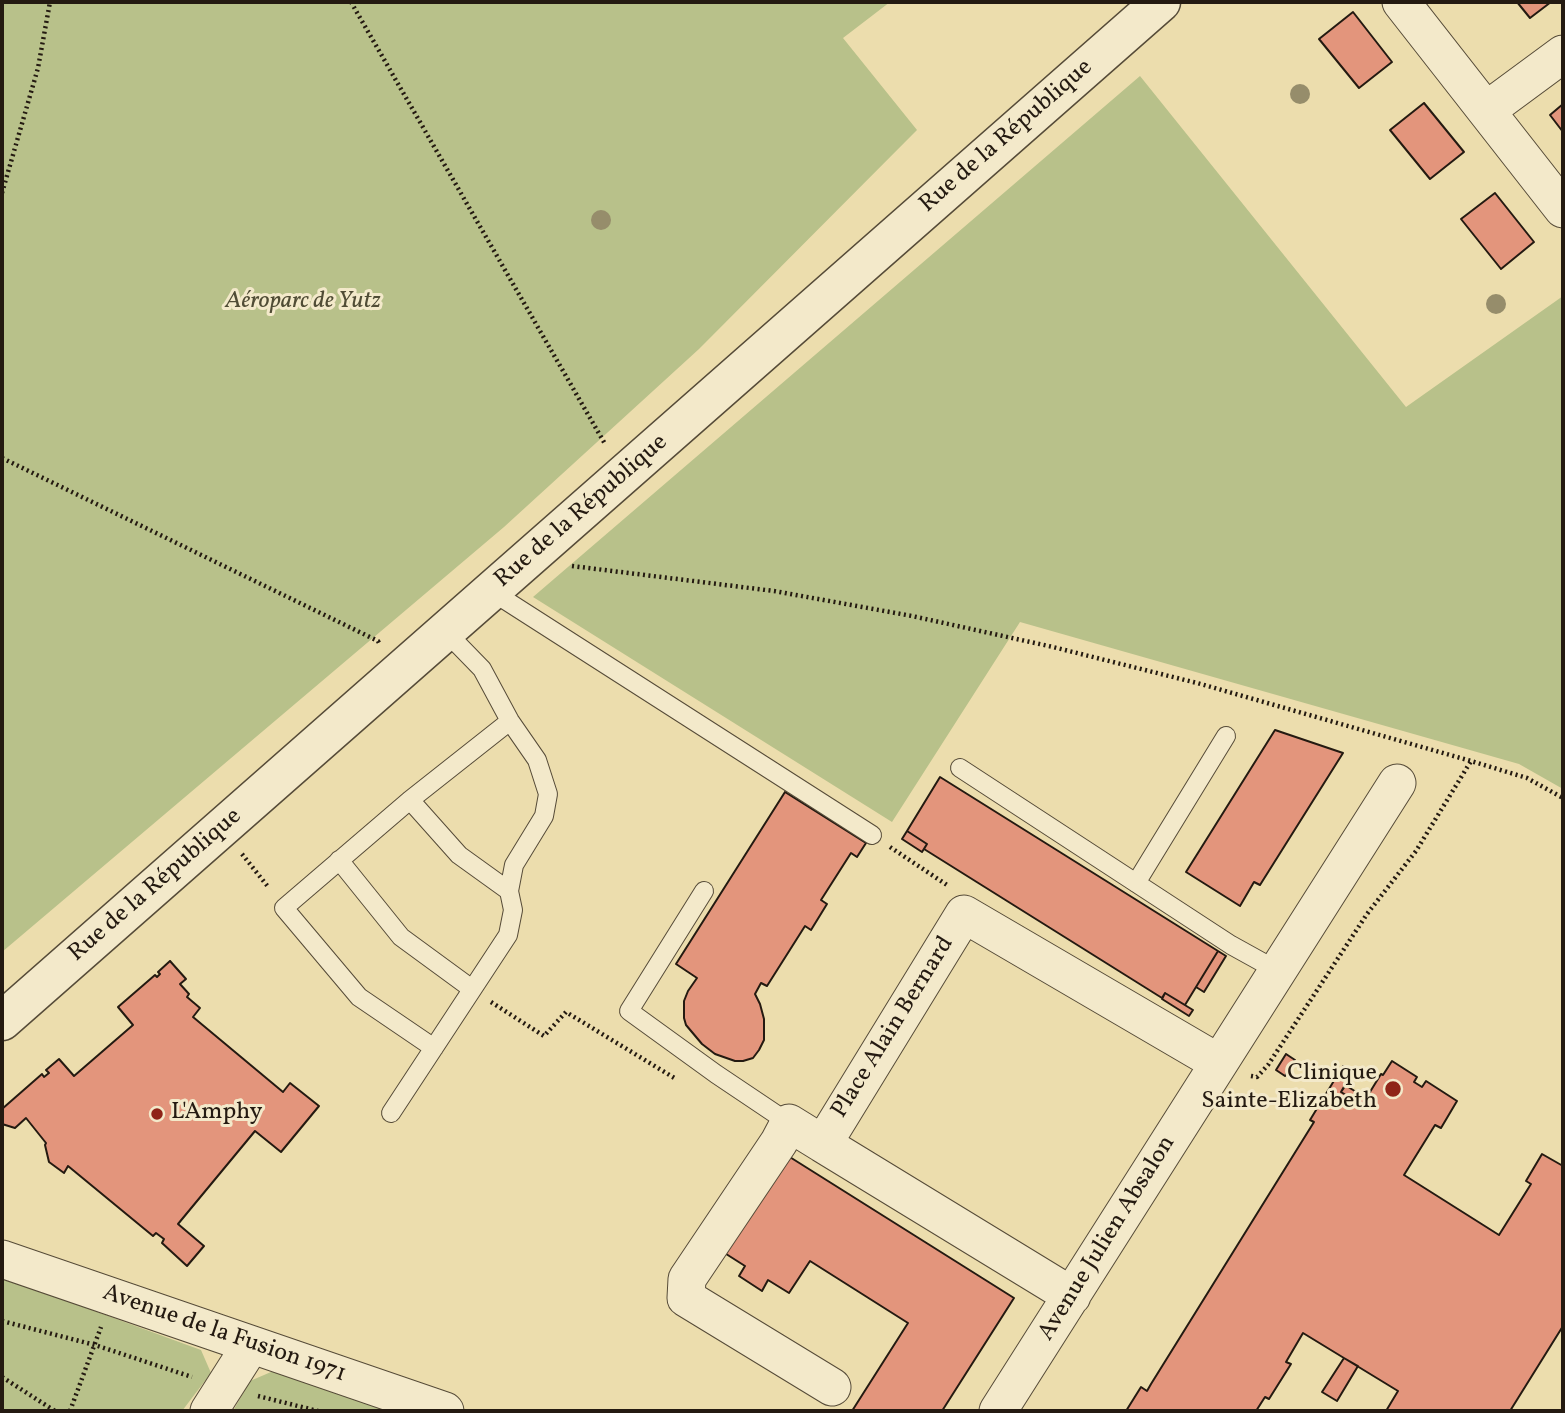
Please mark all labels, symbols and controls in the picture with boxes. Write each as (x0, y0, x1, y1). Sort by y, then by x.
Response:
street label: Rue de la République (915, 54, 1099, 220)
park label: Aéroparc de Yutz (225, 289, 381, 317)
street label: Rue de la République (490, 429, 674, 595)
street label: Rue de la République (64, 803, 248, 969)
street label: Place Alain Bernard (827, 932, 961, 1124)
place label: Clinique Sainte-Elizabeth (1201, 1061, 1377, 1117)
marker: Clinique Sainte-Elizabeth (1383, 1079, 1403, 1099)
place label: L'Amphy (171, 1100, 262, 1128)
marker: L'Amphy (149, 1106, 165, 1122)
street label: Avenue Julien Absalon (1033, 1131, 1183, 1347)
street label: Avenue de la Fusion 1971 (99, 1280, 349, 1390)

